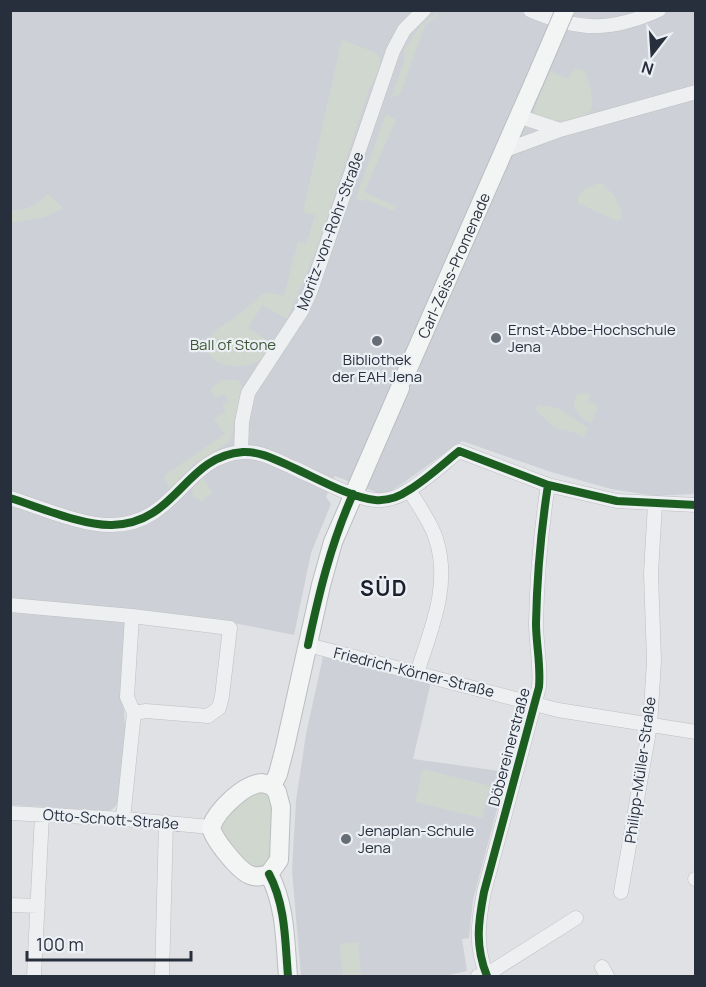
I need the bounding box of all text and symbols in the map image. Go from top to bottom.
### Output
north arrow [622,24,682,84]
text: N [639,56,656,81]
street label: Moritz-von-Rohr-Straße [291,149,369,313]
street label: Carl-Zeiss-Promenade [412,189,495,342]
place label: Ernst-Abbe-Hochschule Jena [508,319,676,357]
marker: Ernst-Abbe-Hochschule Jena [489,331,503,345]
park label: Ball of Stone [190,334,276,355]
marker: Bibliothek der EAH Jena [370,334,384,348]
place label: Bibliothek der EAH Jena [332,349,422,387]
district label: SÜD [360,574,408,602]
street label: Friedrich-Körner-Straße [331,642,497,702]
street label: Döbereinerstraße [483,685,535,809]
street label: Philipp-Müller-Straße [619,695,661,845]
street label: Otto-Schott-Straße [42,804,180,834]
place label: Jenaplan-Schule Jena [358,820,475,858]
marker: Jenaplan-Schule Jena [339,832,353,846]
scale bar [27,924,190,962]
text: 100 m [36,932,84,956]

